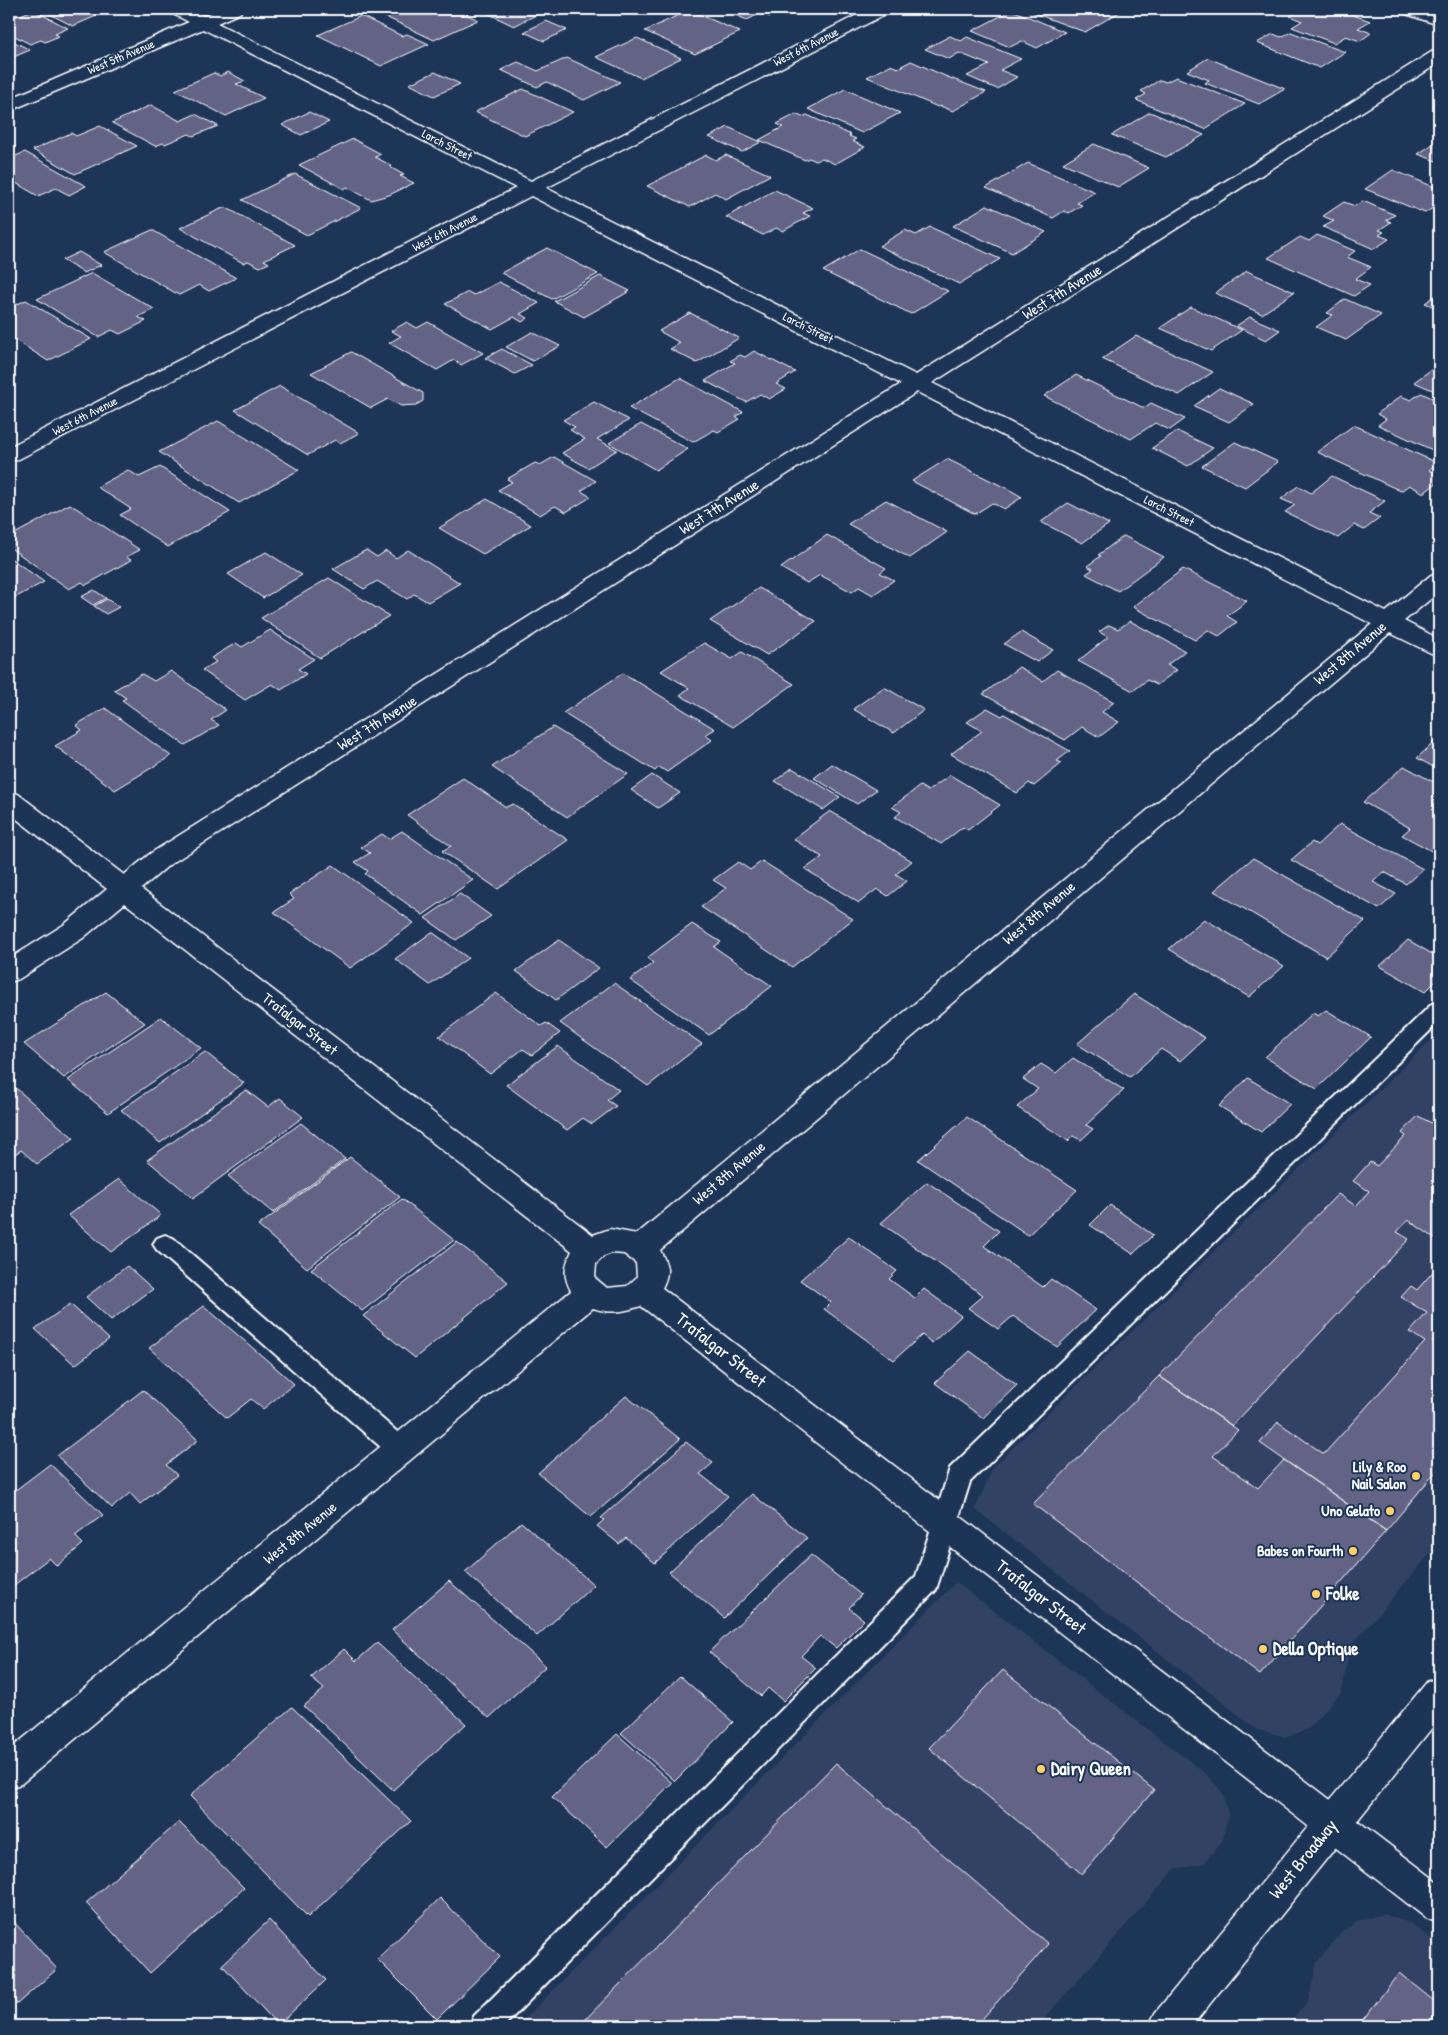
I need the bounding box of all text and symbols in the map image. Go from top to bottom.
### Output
street label: West 6th Avenue [770,23,841,70]
street label: West 5th Avenue [85,35,157,78]
street label: Larch Street [419,125,476,165]
street label: West 6th Avenue [409,208,480,255]
street label: West 7th Avenue [1018,259,1105,324]
street label: Larch Street [780,308,837,348]
street label: West 6th Avenue [49,392,120,439]
street label: West 7th Avenue [675,474,762,539]
street label: Larch Street [1141,491,1198,531]
street label: West 8th Avenue [1309,616,1391,689]
street label: West 7th Avenue [333,690,420,755]
street label: West 8th Avenue [998,876,1080,949]
street label: Trafalgar Street [258,987,343,1060]
street label: West 8th Avenue [688,1136,770,1209]
street label: Trafalgar Street [671,1306,772,1393]
place label: Lily & Roo Nail Salon [1352,1456,1406,1494]
marker: Lily & Roo Nail Salon [1410,1470,1422,1482]
street label: West 8th Avenue [258,1496,341,1569]
place label: Uno Gelato [1321,1500,1380,1521]
marker: Uno Gelato [1384,1505,1396,1517]
place label: Babes on Fourth [1257,1540,1344,1561]
marker: Babes on Fourth [1347,1545,1359,1557]
street label: Trafalgar Street [991,1553,1092,1640]
place label: Folke [1325,1581,1360,1606]
marker: Folke [1310,1588,1322,1600]
place label: Della Optique [1273,1636,1359,1662]
marker: Della Optique [1257,1643,1269,1655]
place label: Dairy Queen [1051,1756,1131,1782]
marker: Dairy Queen [1035,1763,1047,1775]
street label: West Broadway [1263,1813,1343,1904]

